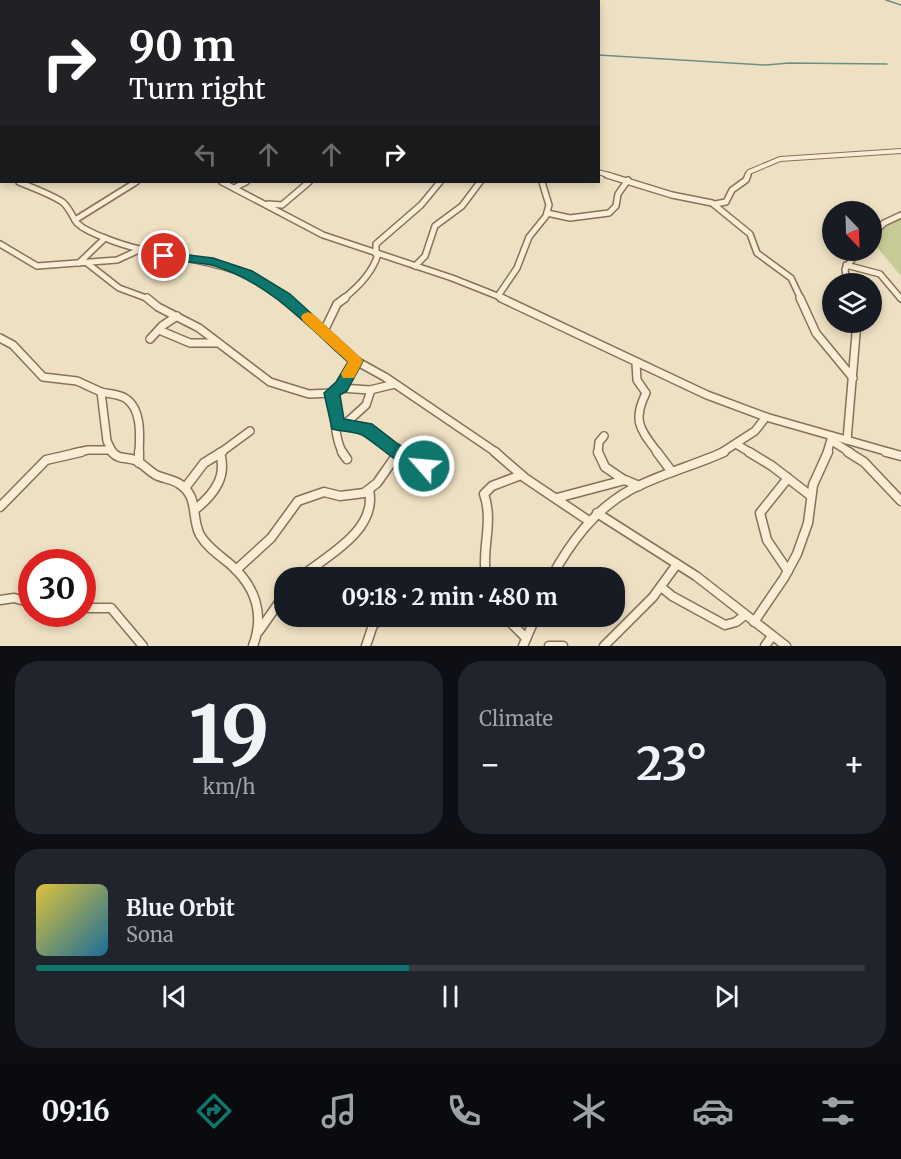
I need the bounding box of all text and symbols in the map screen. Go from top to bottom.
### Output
text: 90 m [129,20,235,72]
icon: right [30,24,108,102]
text: Turn right [129,72,266,106]
icon: left [189,138,222,171]
icon: ahead [252,138,285,171]
icon: ahead [315,138,348,171]
icon: right [378,138,411,171]
north arrow [822,201,882,261]
map controls [822,201,882,333]
pin [138,230,189,281]
icon: arrive [147,239,180,272]
button: layers [822,273,882,333]
position arrow [392,434,456,498]
speed limit sign: 30 [18,549,96,627]
text: 09:18 · 2 min · 480 m [341,583,558,611]
text: 19 [189,686,269,784]
text: Climate [479,706,553,731]
text: 23° [636,736,708,792]
text: − [479,744,501,785]
text: + [843,744,865,785]
text: km/h [203,774,255,799]
text: Blue Orbit [126,894,235,922]
text: Sona [126,922,174,947]
icon: previous [158,980,191,1013]
icon: pause [434,980,467,1013]
icon: next [710,980,743,1013]
icon: directions [193,1090,235,1132]
icon: music [318,1090,360,1132]
icon: phone [443,1090,485,1132]
icon: climate [568,1090,610,1132]
icon: car [692,1090,734,1132]
icon: filters [817,1090,859,1132]
text: 09:16 [41,1094,110,1128]

